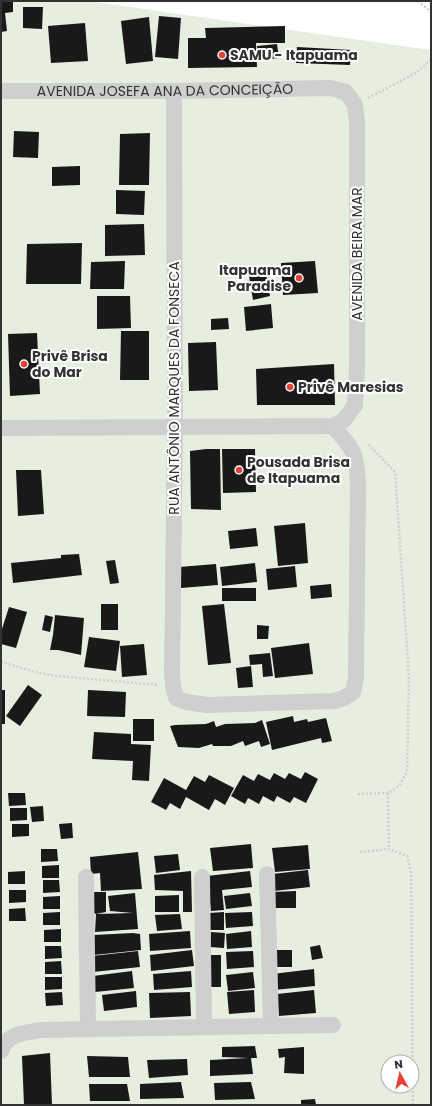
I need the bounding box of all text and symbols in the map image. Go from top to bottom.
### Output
place label: SAMU - Itapuama [230,45,358,65]
marker: SAMU - Itapuama [217,50,227,60]
street label: AVENIDA JOSEFA ANA DA CONCEIÇÃO [37,79,293,101]
street label: AVENIDA BEIRA MAR [347,187,367,321]
place label: Itapuama Paradise [219,260,291,296]
street label: RUA ANTÔNIO MARQUES DA FONSECA [164,261,184,515]
marker: Itapuama Paradise [294,273,304,283]
place label: Privê Brisa do Mar [32,346,108,382]
marker: Privê Brisa do Mar [19,359,29,369]
place label: Privê Maresias [298,377,404,397]
marker: Privê Maresias [285,382,295,392]
place label: Pousada Brisa de Itapuama [247,452,350,488]
marker: Pousada Brisa de Itapuama [234,465,244,475]
north arrow [380,1054,420,1094]
text: N [393,1056,404,1073]

